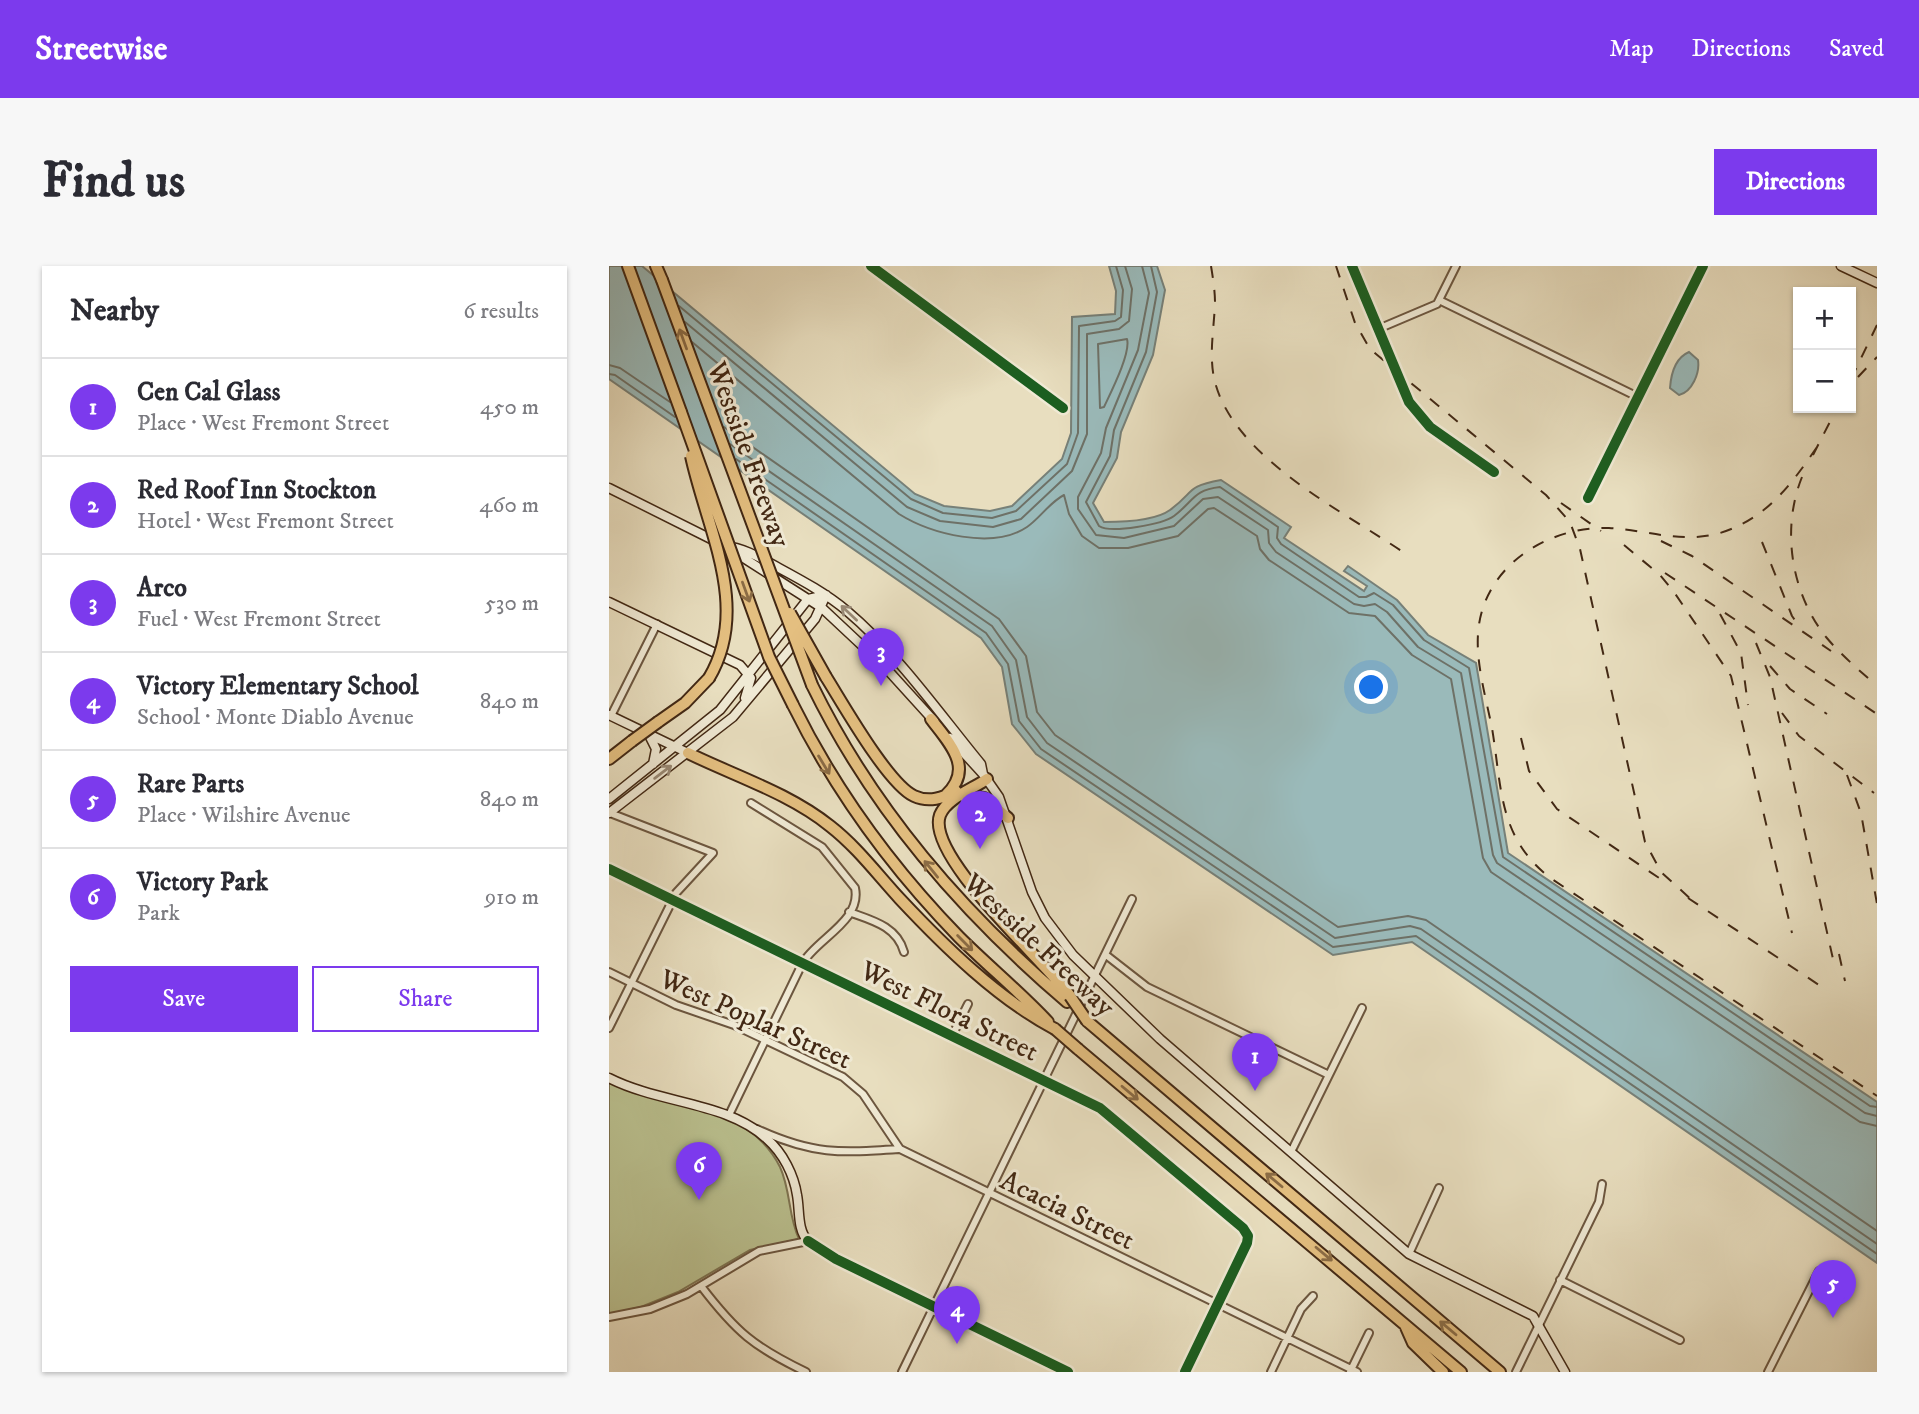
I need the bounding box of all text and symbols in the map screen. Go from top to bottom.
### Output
text: Streetwise [35,29,167,70]
text: Map [1609,34,1654,64]
text: Directions [1692,34,1791,64]
text: Saved [1829,34,1884,64]
button: Directions [1714,149,1877,215]
text: Find us [42,151,185,213]
map controls [1793,287,1856,413]
button: + [1793,287,1856,350]
text: Nearby [70,293,159,330]
text: 6 results [463,297,539,326]
one-way arrow [676,328,689,350]
button: − [1793,350,1856,413]
street label: Westside Freeway [699,356,799,553]
text: Cen Cal Glass [137,376,280,409]
text: 1 [89,393,97,422]
text: 450 m [480,393,539,422]
text: Place · West Fremont Street [137,409,389,438]
text: Red Roof Inn Stockton [137,474,376,507]
text: 2 [87,491,99,520]
text: 460 m [479,491,539,520]
text: Hotel · West Fremont Street [137,507,394,536]
text: Arco [137,572,187,605]
one-way arrow [741,580,753,602]
text: 3 [89,589,97,618]
text: 530 m [484,589,539,618]
text: Fuel · West Fremont Street [137,605,381,634]
one-way arrow [841,605,858,622]
pin: 3 [858,628,904,686]
text: Victory Elementary School [137,670,419,703]
your location [1354,670,1388,704]
text: 4 [86,687,100,716]
text: 840 m [480,687,539,716]
text: School · Monte Diablo Avenue [137,703,414,732]
one-way arrow [817,755,831,775]
one-way arrow [654,765,673,780]
text: Rare Parts [137,768,244,801]
text: 5 [87,785,99,814]
text: 840 m [480,785,539,814]
pin: 2 [957,791,1003,849]
text: Place · Wilshire Avenue [137,801,351,830]
one-way arrow [923,860,938,878]
street label: Westside Freeway [955,865,1123,1025]
text: Victory Park [137,866,268,899]
text: 6 [87,883,99,912]
text: 910 m [485,883,539,912]
text: Park [137,899,180,928]
one-way arrow [957,934,974,951]
street label: West Flora Street [854,953,1044,1070]
street label: West Poplar Street [653,961,857,1077]
button: Save [70,966,298,1032]
button: Share [312,966,539,1032]
pin: 1 [1232,1033,1278,1091]
one-way arrow [1121,1084,1139,1100]
pin: 6 [676,1142,722,1200]
street label: Acacia Street [994,1163,1140,1258]
one-way arrow [1266,1172,1284,1188]
one-way arrow [1314,1246,1332,1262]
pin: 5 [1810,1260,1856,1318]
pin: 4 [934,1286,980,1344]
one-way arrow [1439,1320,1457,1336]

